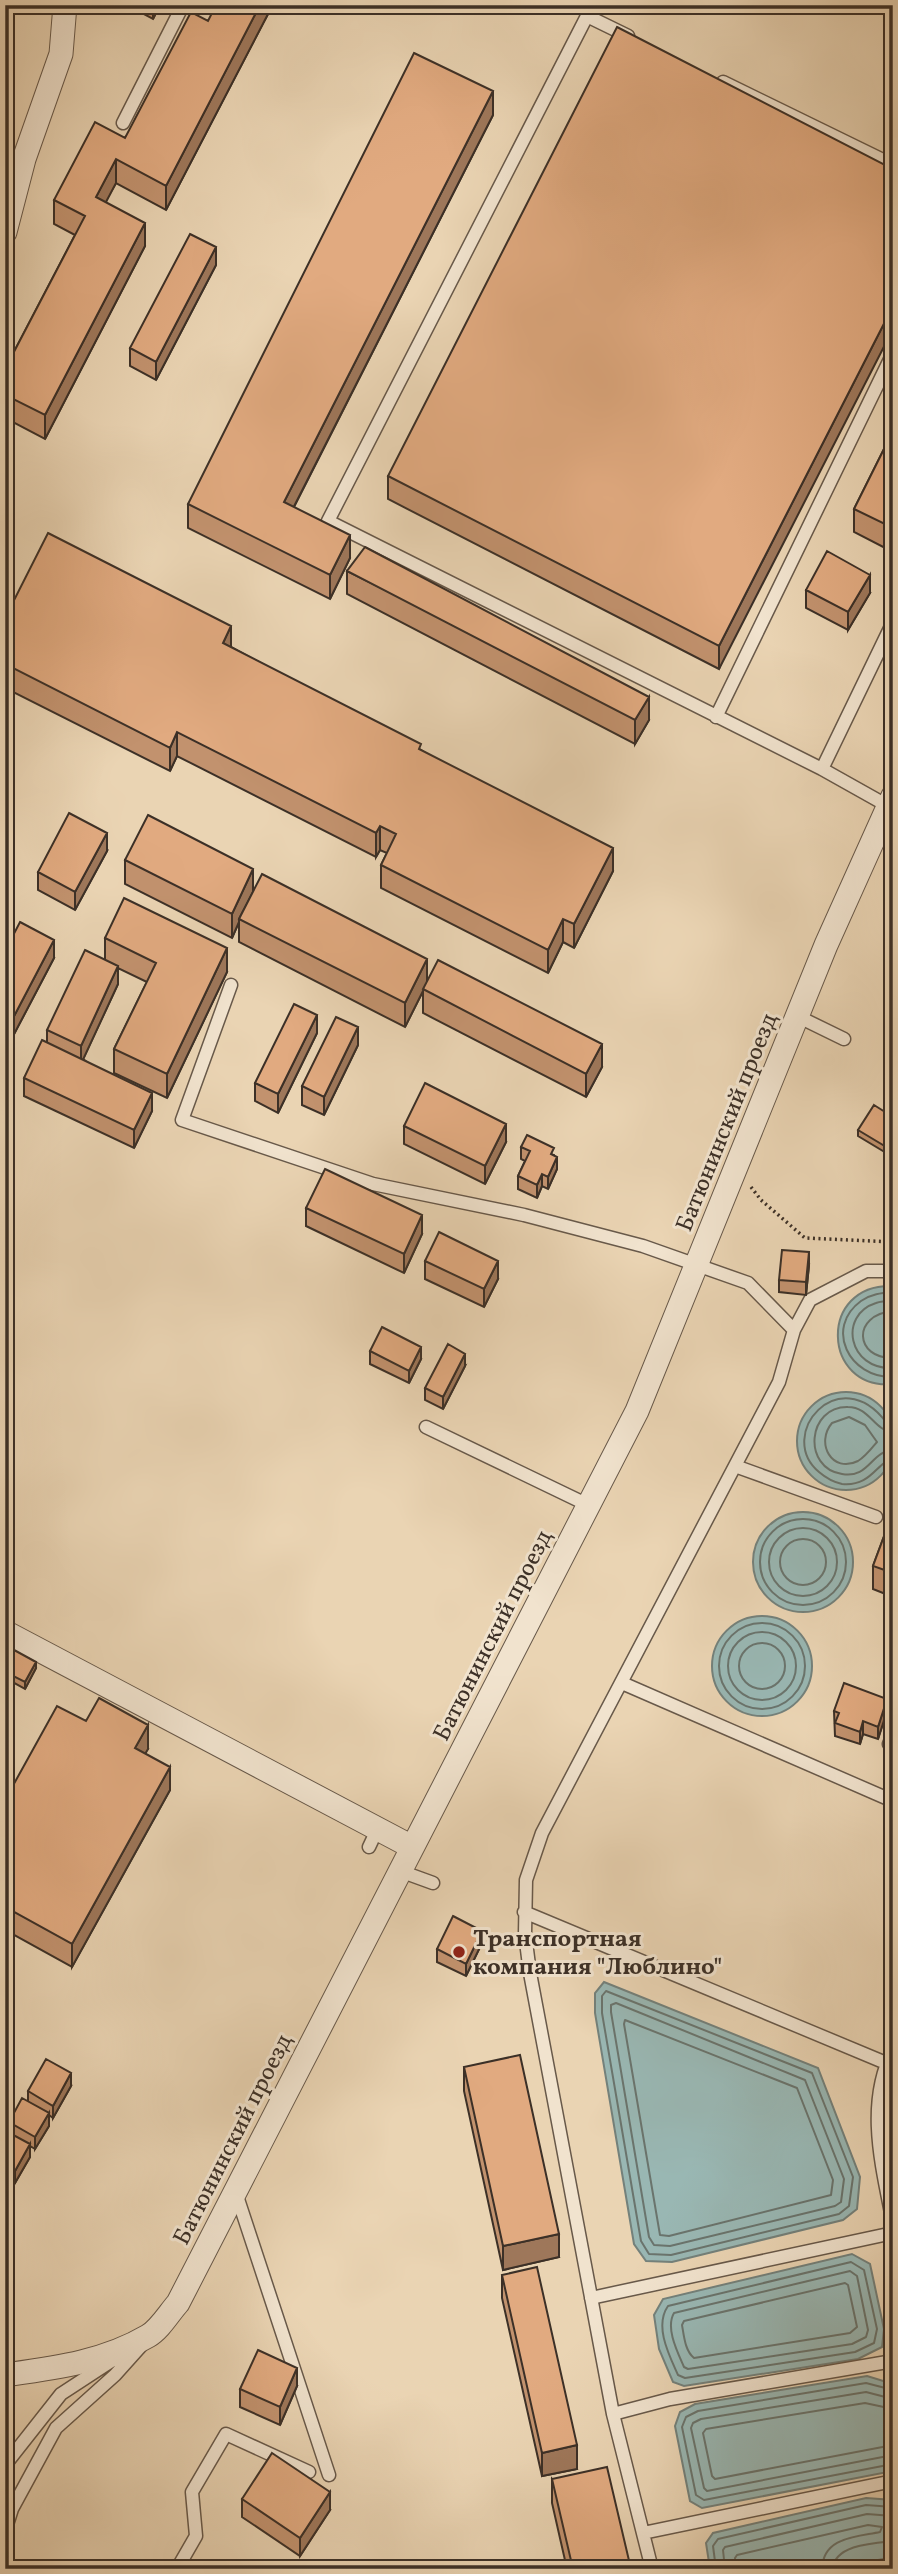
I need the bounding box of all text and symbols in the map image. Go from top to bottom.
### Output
street label: Батюнинский проезд [668,1008,787,1237]
street label: Батюнинский проезд [426,1524,562,1747]
place label: Транспортная компания "Люблино" [473,1923,722,1985]
marker: Транспортная компания "Люблино" [451,1944,467,1960]
street label: Батюнинский проезд [166,2028,302,2251]

